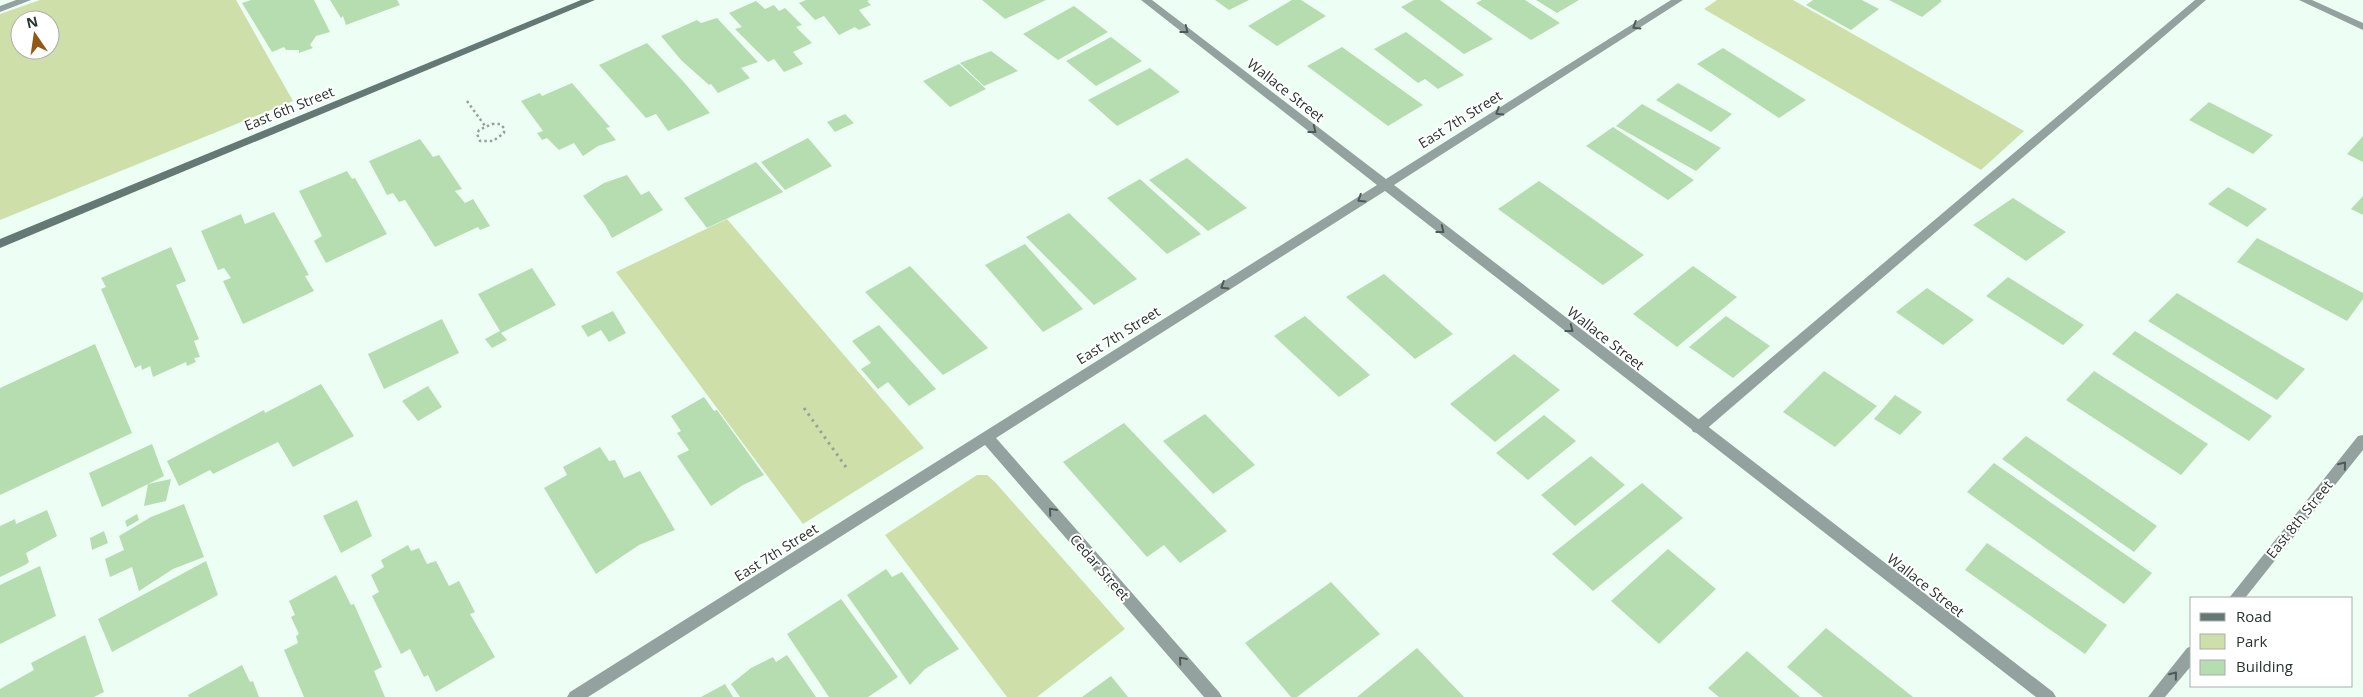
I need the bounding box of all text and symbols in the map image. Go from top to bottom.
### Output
north arrow [10,10,60,60]
text: N [24,11,40,32]
one-way arrow [1633,20,1642,29]
one-way arrow [1179,24,1189,33]
street label: Wallace Street [1244,54,1328,126]
street label: East 6th Street [241,81,337,135]
street label: East 7th Street [1415,86,1505,152]
one-way arrow [1495,106,1504,116]
one-way arrow [1307,124,1317,133]
one-way arrow [1358,193,1367,202]
one-way arrow [1435,224,1444,232]
one-way arrow [1220,279,1229,289]
street label: East 7th Street [1073,302,1163,368]
street label: Wallace Street [1564,302,1648,374]
one-way arrow [1564,323,1574,332]
one-way arrow [2338,462,2346,471]
street label: East 8th Street [2262,476,2336,562]
one-way arrow [1049,508,1058,517]
street label: East 7th Street [731,519,821,585]
street label: Cedar Street [1066,530,1134,604]
street label: Wallace Street [1884,549,1968,621]
legend [2190,597,2353,687]
text: Road [2236,606,2272,626]
text: Park [2236,631,2267,651]
text: Building [2236,656,2293,676]
one-way arrow [1178,657,1187,666]
one-way arrow [2168,672,2176,681]

